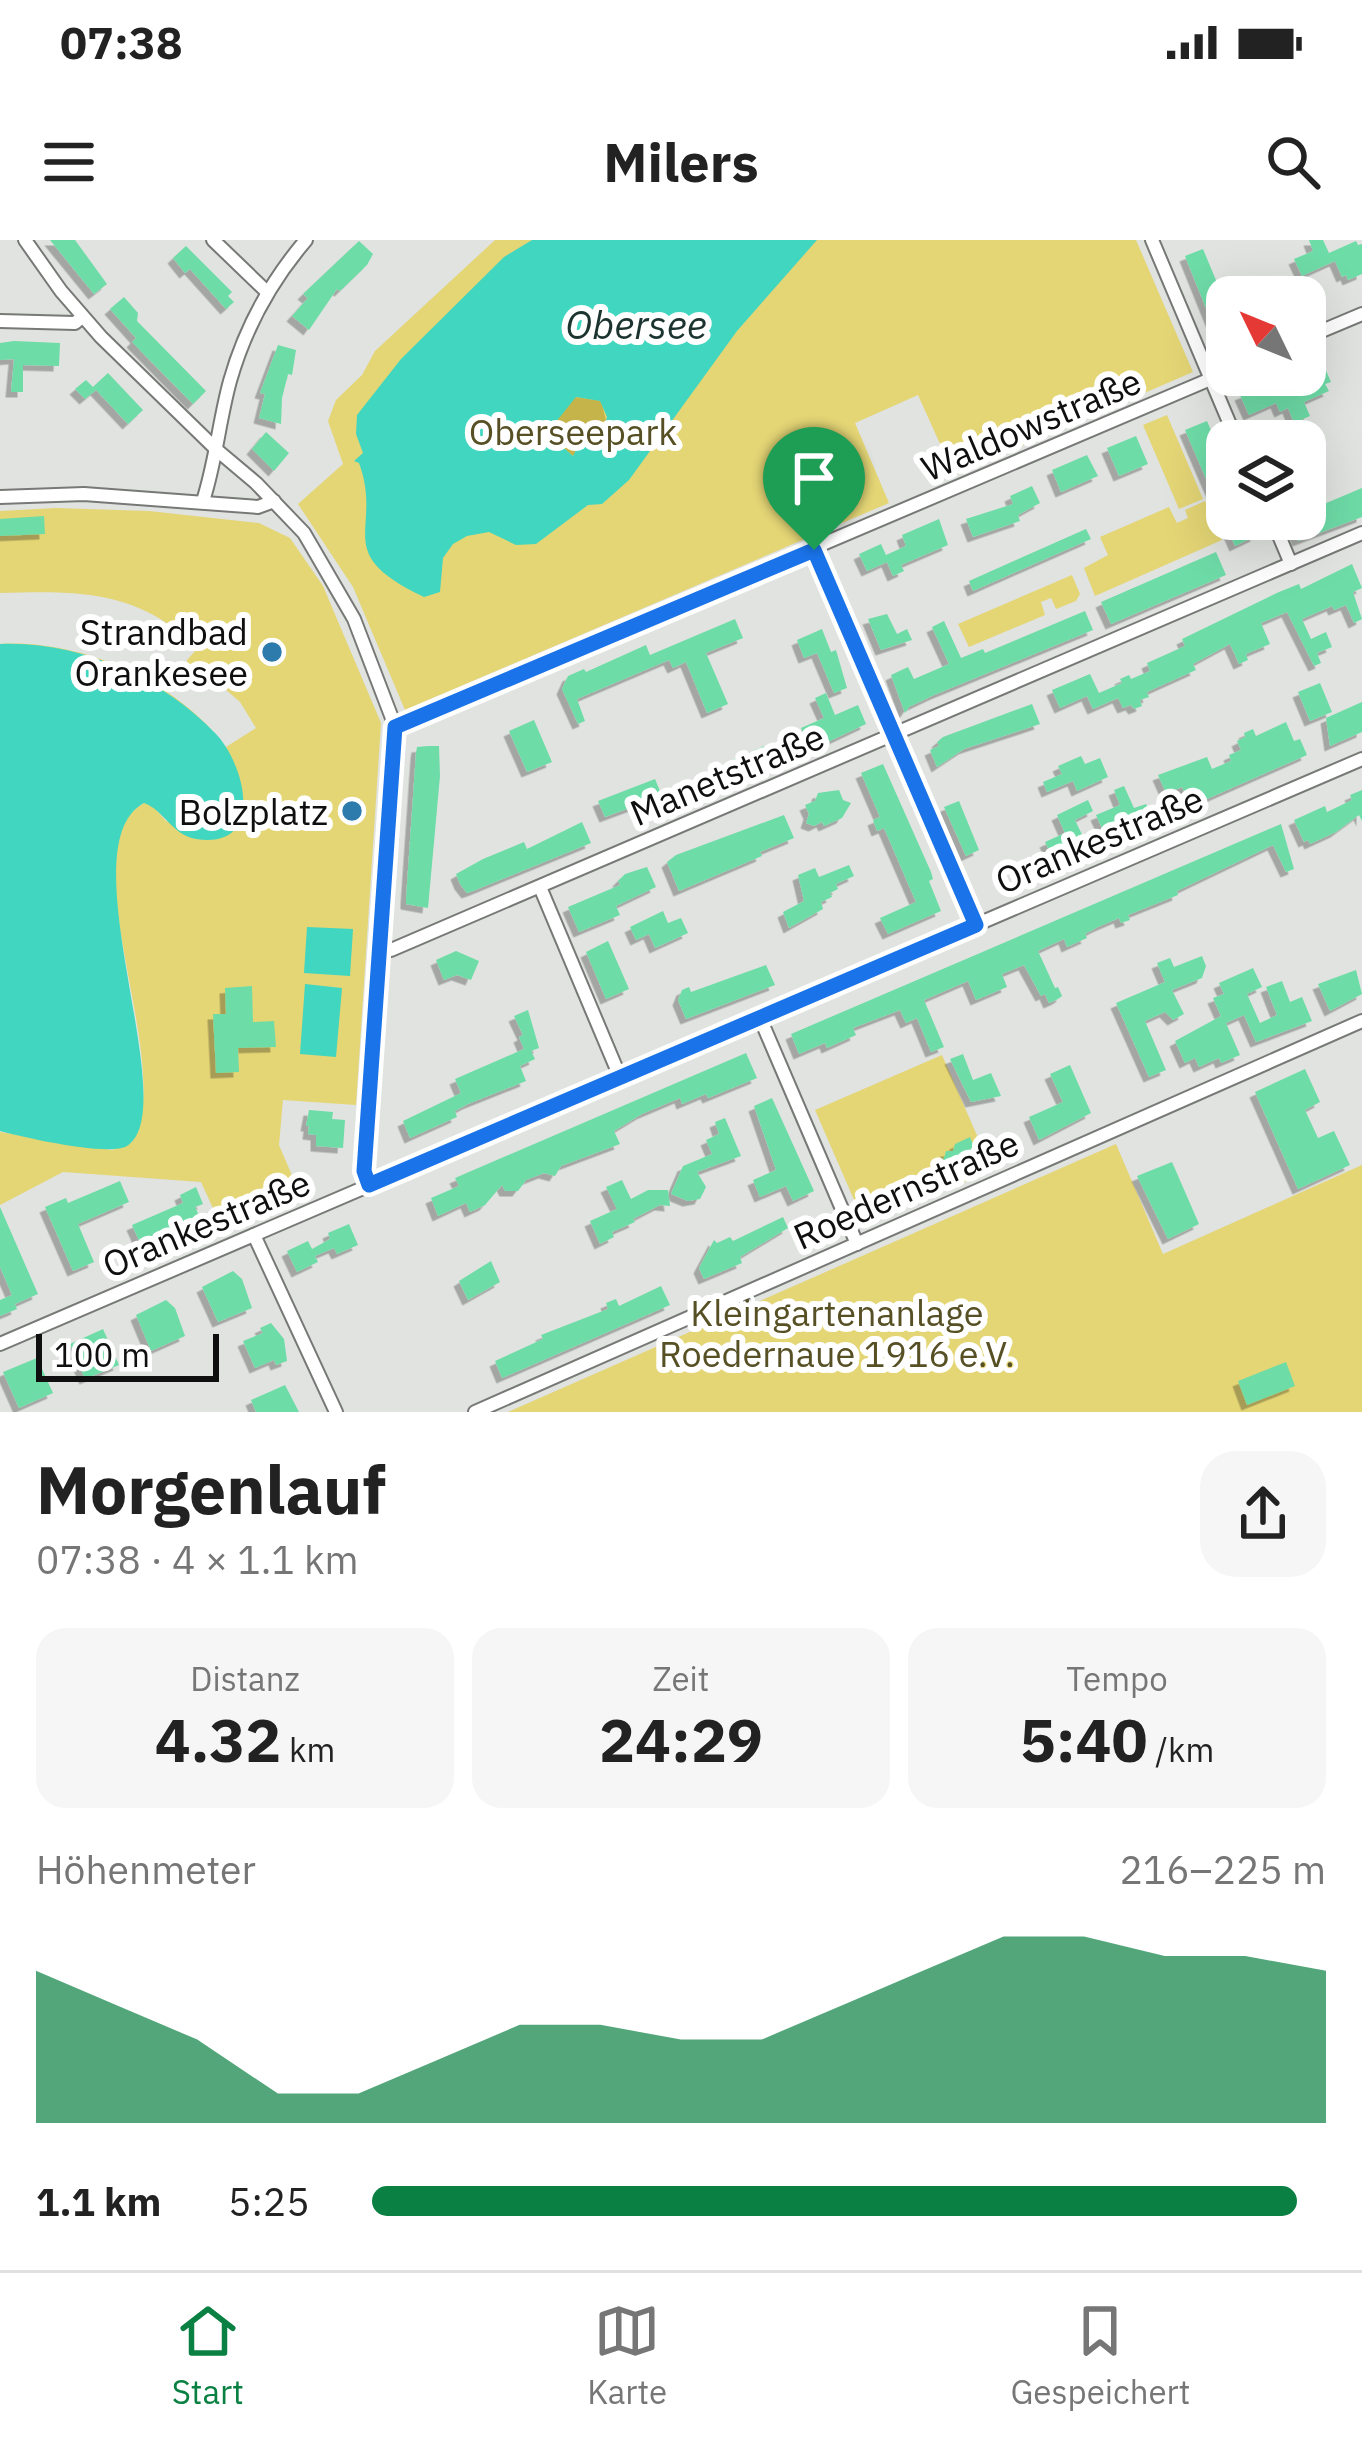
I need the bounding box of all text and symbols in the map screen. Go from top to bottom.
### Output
text: 07:38 [60,13,183,71]
text: Milers [603,127,759,197]
icon: menu [36,129,102,195]
icon: search [1260,129,1326,195]
north arrow [1206,276,1326,396]
map controls [1206,276,1326,540]
water label: Obersee [565,299,707,350]
street label: Waldowstraße [914,357,1148,491]
park label: Oberseepark [469,408,677,455]
button: layers [1206,420,1326,540]
pin [763,427,865,550]
icon: arrive [781,445,847,511]
place label: Strandbad Orankesee [75,608,248,696]
marker: Strandbad Orankesee [259,639,285,665]
street label: Manetstraße [623,712,831,836]
street label: Orankestraße [988,774,1210,904]
place label: Bolzplatz [179,788,328,835]
marker: Bolzplatz [339,798,365,824]
street label: Roedernstraße [786,1118,1026,1260]
street label: Orankestraße [95,1158,317,1288]
park label: Kleingartenanlage Roedernaue 1916 e.V. [659,1289,1015,1377]
scale bar [36,1328,219,1381]
text: 100 m [54,1333,150,1376]
text: Morgenlauf [36,1446,386,1532]
button: share [1200,1451,1326,1577]
text: 07:38 · 4 × 1.1 km [36,1534,359,1585]
text: Distanz [190,1657,300,1700]
text: Zeit [653,1657,709,1700]
text: Tempo [1066,1657,1168,1700]
text: 4.32 [155,1700,281,1779]
text: 24:29 [599,1700,763,1779]
text: 5:40 [1020,1700,1148,1779]
text: km [281,1728,335,1771]
text: /km [1148,1728,1214,1771]
text: Höhenmeter [36,1844,256,1895]
text: 216–225 m [1119,1844,1326,1895]
text: 1.1 km [36,2176,161,2227]
text: 5:25 [228,2176,310,2227]
tab: Start [172,2298,244,2413]
tab: Karte [587,2298,667,2413]
tab: Gespeichert [1010,2298,1190,2413]

